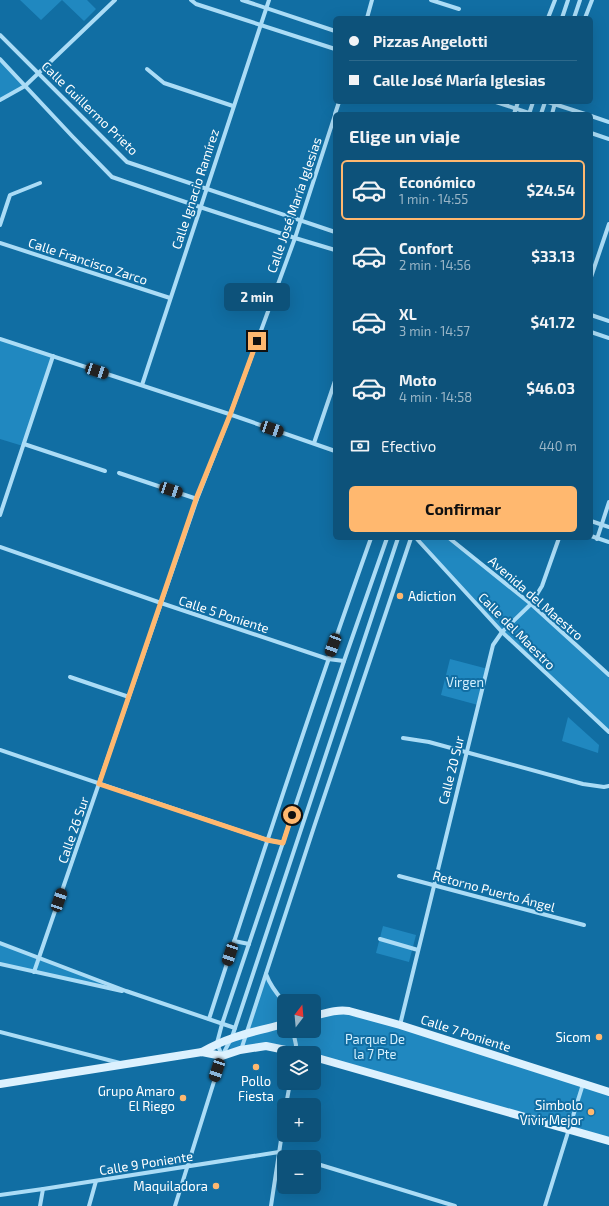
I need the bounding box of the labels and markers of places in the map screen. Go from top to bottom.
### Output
place label: Adiction [408,588,456,604]
marker: Adiction [395,591,405,601]
place label: Sicom [555,1029,591,1045]
marker: Sicom [594,1032,604,1042]
marker: Pollo Fiesta [251,1062,261,1072]
place label: Pollo Fiesta [238,1073,274,1104]
place label: Grupo Amaro El Riego [98,1083,175,1114]
marker: Grupo Amaro El Riego [178,1093,188,1103]
place label: Simbolo Vivir Mejor [520,1097,583,1128]
marker: Simbolo Vivir Mejor [586,1107,596,1117]
place label: Maquiladora [133,1178,208,1194]
marker: Maquiladora [211,1181,221,1191]

